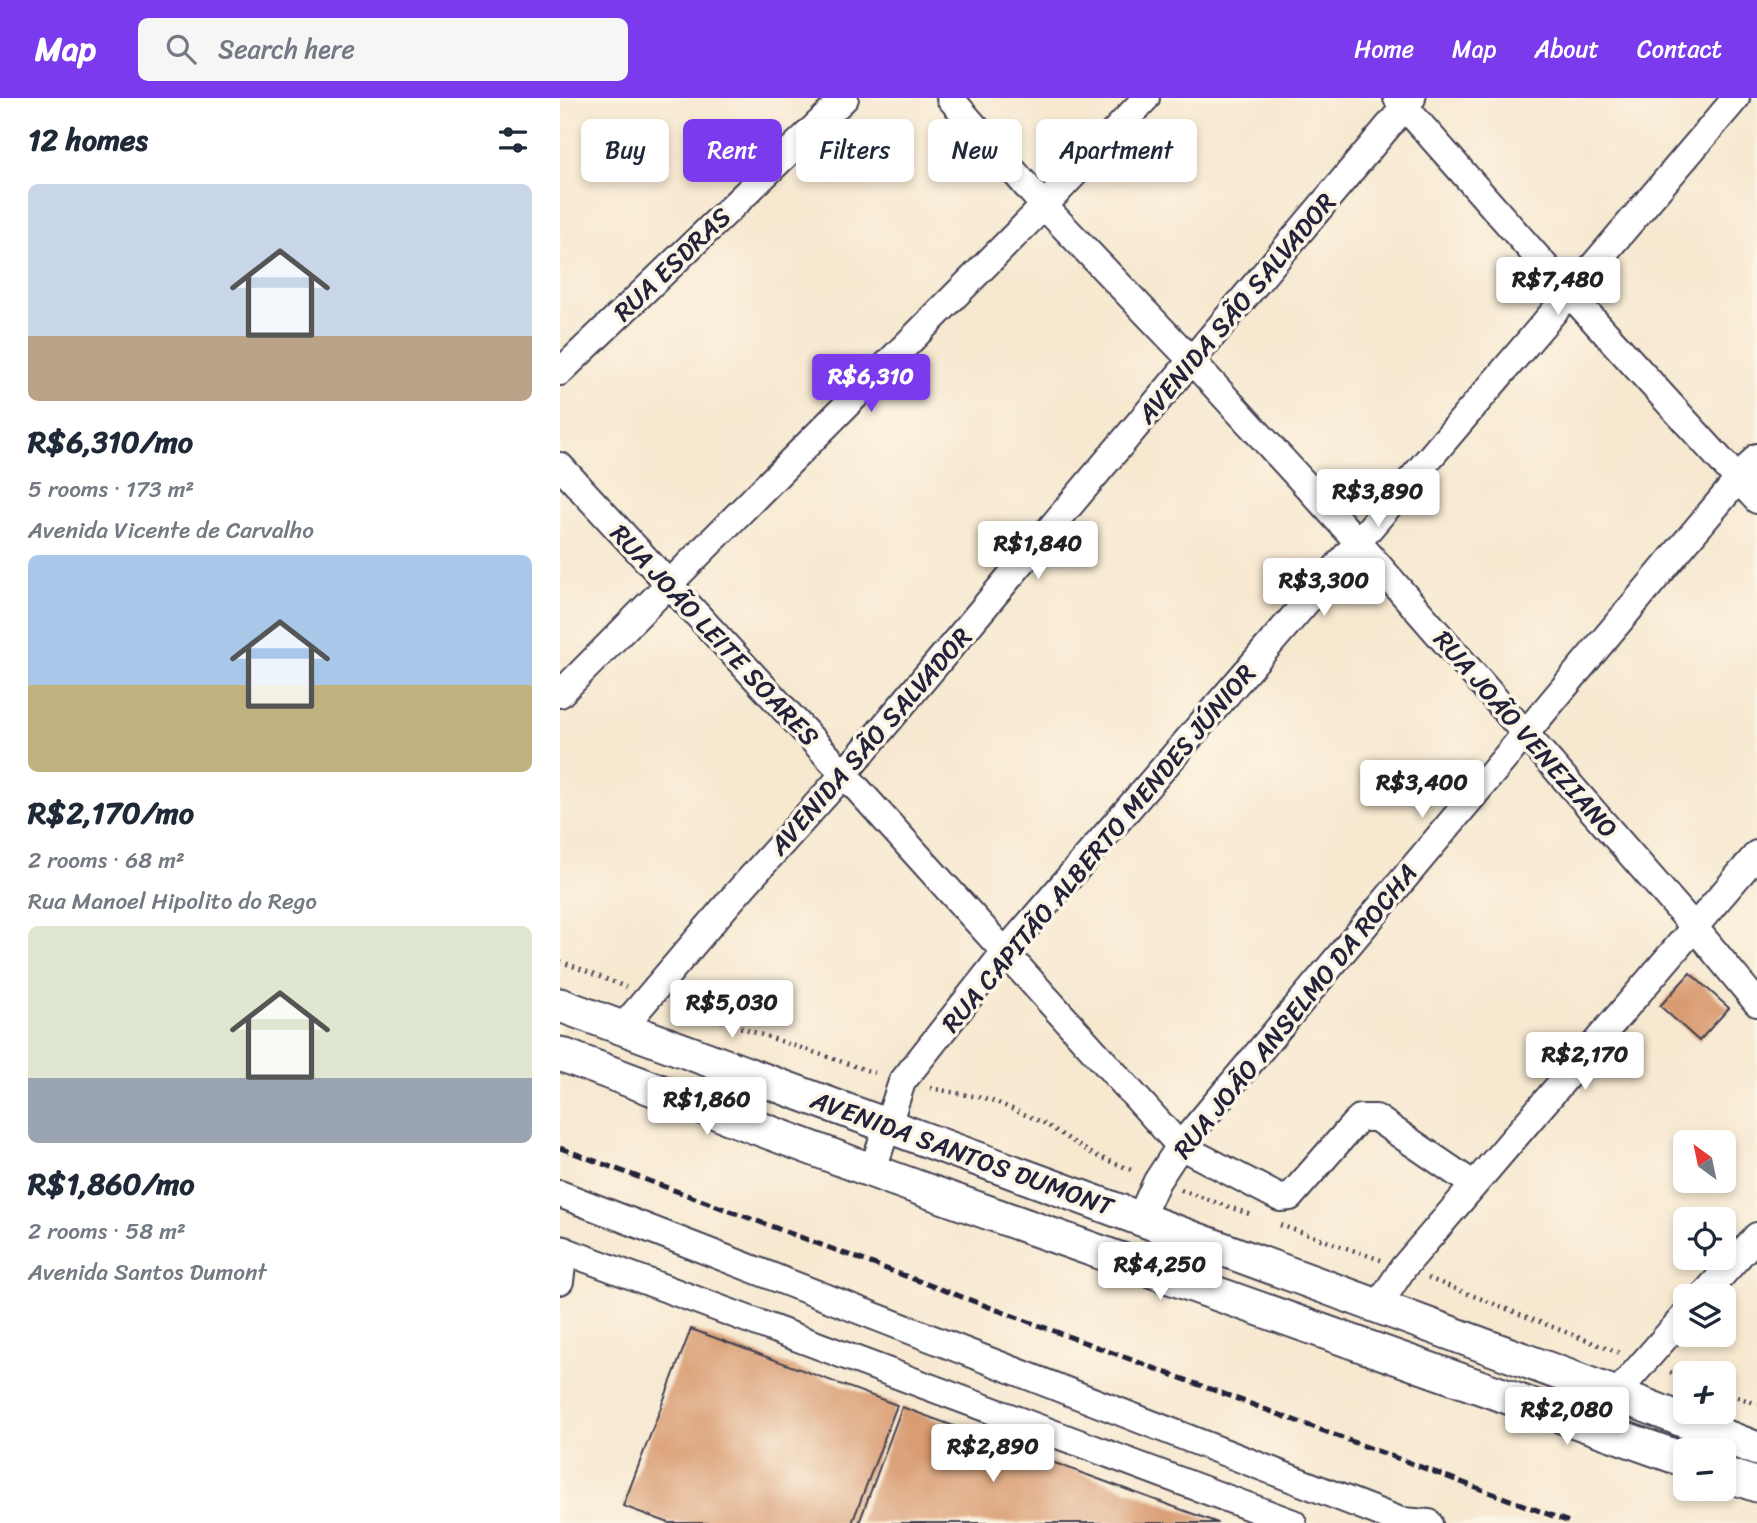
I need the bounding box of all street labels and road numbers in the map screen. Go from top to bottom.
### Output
street label: AVENIDA SÃO SALVADOR [1124,182,1347,435]
street label: RUA ESDRAS [602,195,742,333]
street label: RUA JOÃO LEITE SOARES [599,513,831,757]
street label: AVENIDA SÃO SALVADOR [756,616,983,867]
street label: RUA JOÃO VENEZIANO [1422,619,1630,849]
street label: RUA CAPITÃO ALBERTO MENDES JÚNIOR [929,653,1267,1043]
street label: RUA JOÃO ANSELMO DA ROCHA [1161,853,1429,1169]
street label: AVENIDA SANTOS DUMONT [803,1076,1122,1230]

